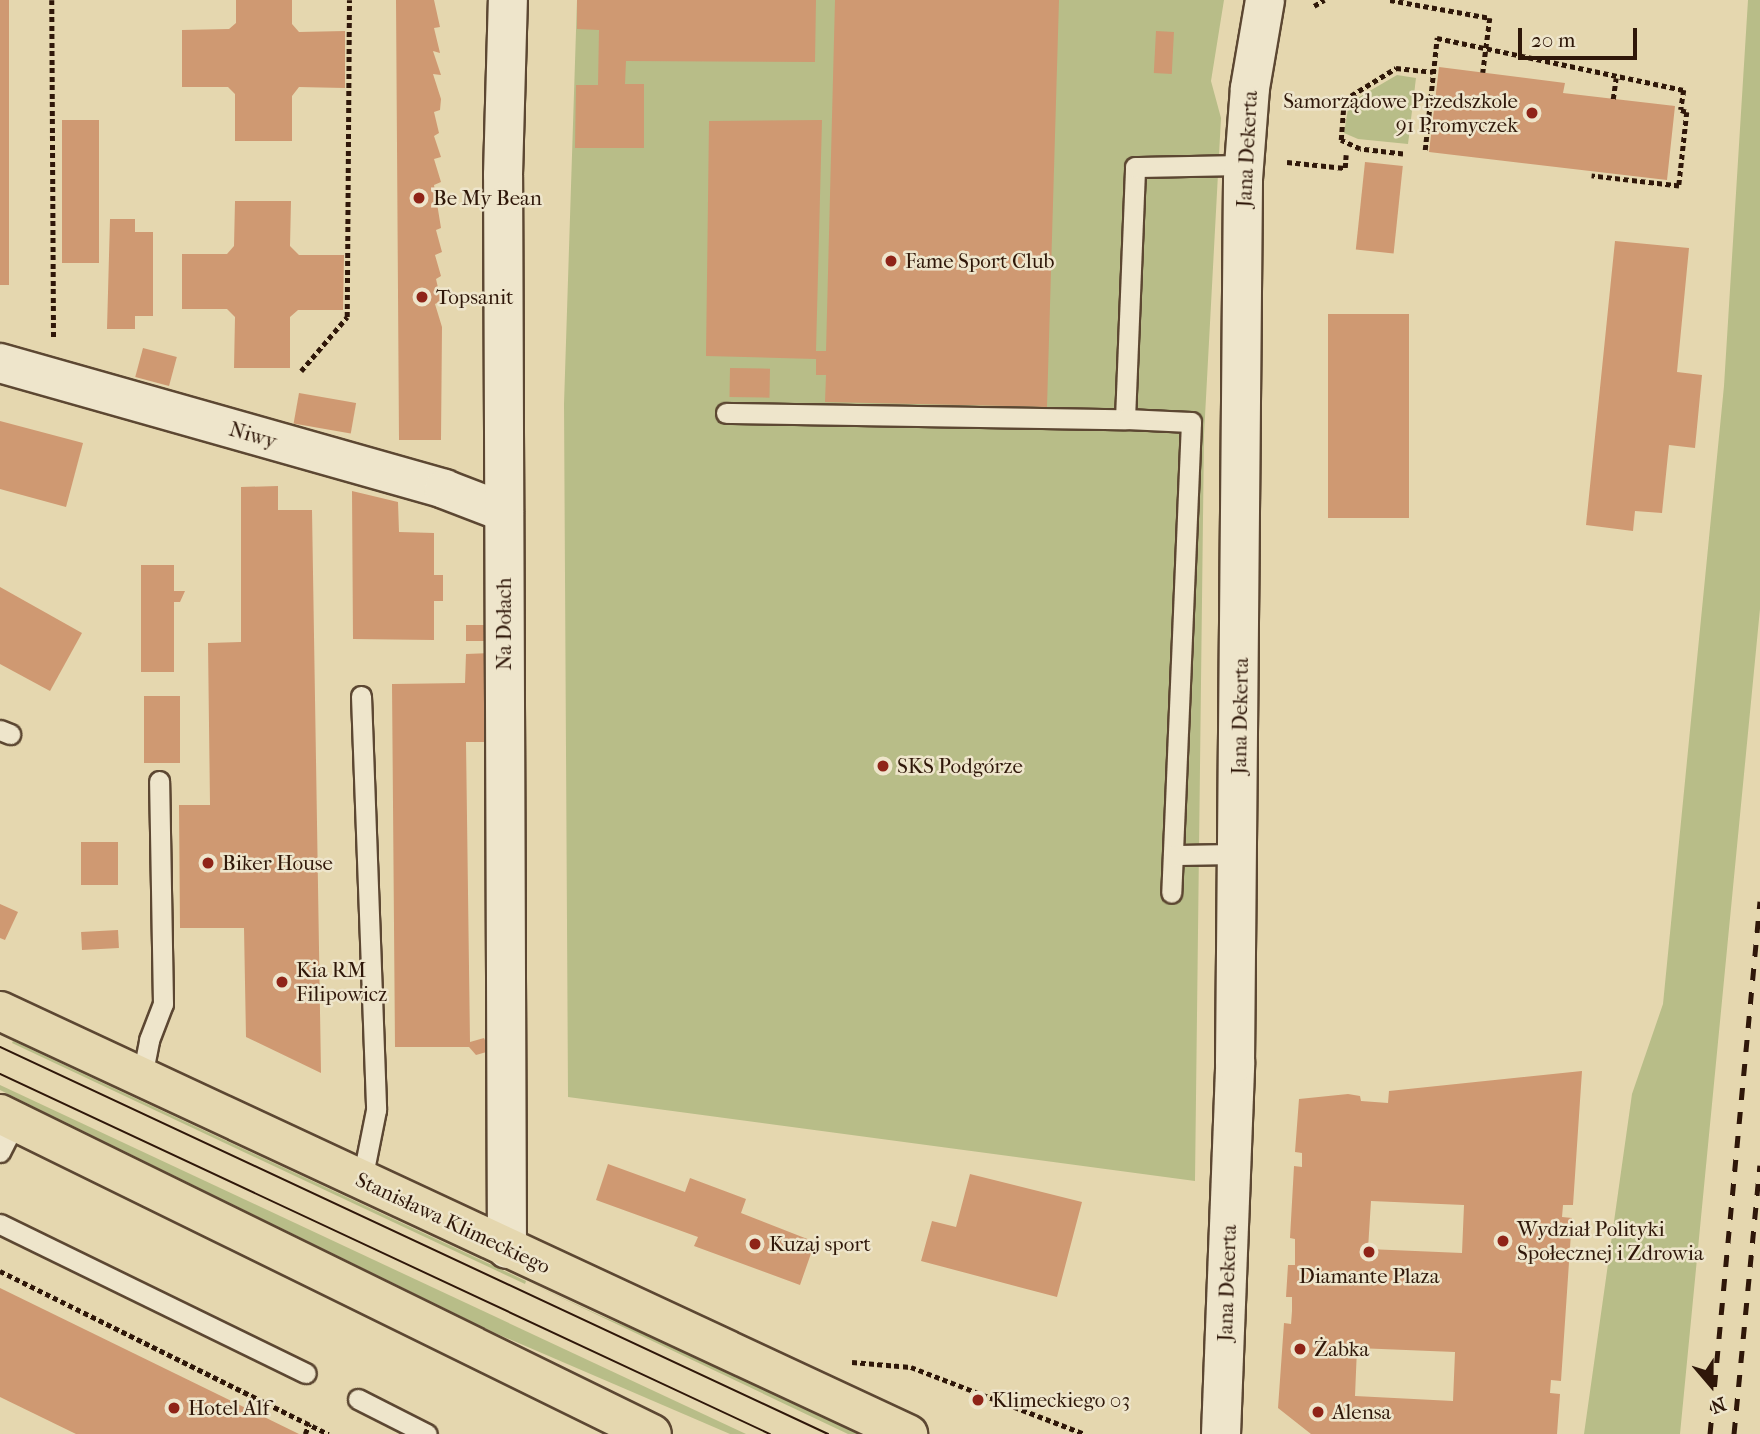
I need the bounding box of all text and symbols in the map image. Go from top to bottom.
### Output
scale bar [1522,14,1641,58]
text: 20 m [1531,28,1575,52]
place label: Samorządowe Przedszkole 91 Promyczek [1283,88,1518,138]
street label: Jana Dekerta [1231,90,1263,208]
marker: Samorządowe Przedszkole 91 Promyczek [1524,105,1540,121]
place label: Be My Bean [433,185,542,211]
marker: Be My Bean [411,190,427,206]
place label: Fame Sport Club [905,248,1054,274]
marker: Fame Sport Club [883,253,899,269]
place label: Topsanit [436,284,513,310]
marker: Topsanit [414,289,430,305]
street label: Niwy [226,416,280,454]
street label: Na Dołach [491,578,517,670]
street label: Jana Dekerta [1226,657,1254,775]
place label: SKS Podgórze [897,753,1023,779]
marker: SKS Podgórze [875,758,891,774]
place label: Biker House [222,850,333,876]
marker: Biker House [200,855,216,871]
place label: Kia RM Filipowicz [296,957,387,1007]
marker: Kia RM Filipowicz [274,974,290,990]
street label: Stanisława Klimeckiego [352,1167,554,1279]
place label: Wydział Polityki Społecznej i Zdrowia [1517,1216,1704,1266]
street label: Jana Dekerta [1212,1224,1242,1342]
place label: Kuzaj sport [769,1231,871,1257]
marker: Wydział Polityki Społecznej i Zdrowia [1495,1233,1511,1249]
marker: Kuzaj sport [747,1236,763,1252]
marker: Diamante Plaza [1361,1244,1377,1260]
place label: Diamante Plaza [1299,1263,1439,1289]
place label: Żabka [1314,1336,1369,1362]
marker: Żabka [1292,1341,1308,1357]
north arrow [1676,1350,1746,1420]
place label: Klimeckiego 03 [992,1387,1130,1413]
marker: Klimeckiego 03 [970,1392,986,1408]
text: N [1708,1392,1729,1418]
place label: Hotel Alf [188,1395,269,1421]
place label: Alensa [1332,1399,1391,1425]
marker: Hotel Alf [166,1400,182,1416]
marker: Alensa [1310,1404,1326,1420]

